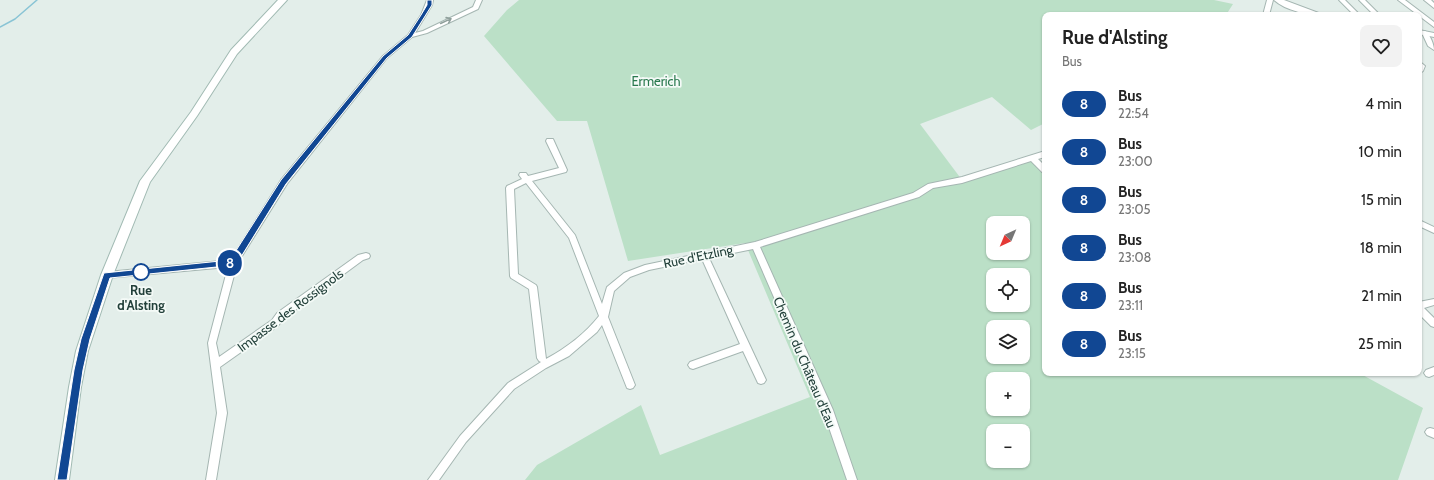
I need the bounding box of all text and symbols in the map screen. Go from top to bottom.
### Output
one-way arrow [440,17,452,24]
button: heart [1360,25,1402,67]
text: Rue d'Alsting [1062,26,1168,49]
text: Bus [1062,53,1082,69]
park label: Ermerich [631,73,681,89]
text: Bus [1118,87,1142,105]
text: 8 [1080,95,1088,113]
text: 4 min [1365,95,1402,113]
text: 22:54 [1118,105,1149,121]
text: Bus [1118,135,1142,153]
text: 8 [1080,143,1088,161]
text: 10 min [1359,143,1402,161]
text: 23:00 [1118,153,1153,169]
text: Bus [1118,183,1142,201]
text: 8 [1080,191,1088,209]
text: 15 min [1361,191,1402,209]
text: 23:05 [1118,201,1151,217]
north arrow [986,216,1030,260]
map controls [986,216,1030,468]
text: Bus [1118,231,1142,249]
text: 8 [1080,239,1088,257]
text: 18 min [1360,239,1402,257]
street label: Rue d'Etzling [662,241,735,271]
text: 23:08 [1118,249,1152,265]
line badge: 8 [217,250,243,276]
text: 8 [226,254,234,272]
marker: Rue d'Alsting [132,263,150,281]
street label: Impasse des Rossignols [234,265,346,355]
button: locate [986,268,1030,312]
text: Bus [1118,279,1142,297]
place label: Rue d'Alsting [117,282,165,313]
text: 8 [1080,287,1088,305]
text: 21 min [1361,287,1402,305]
street label: Chemin du Château d'Eau [770,294,840,430]
text: 23:11 [1118,297,1143,313]
button: layers [986,320,1030,364]
text: Bus [1118,327,1142,345]
text: 8 [1080,335,1088,353]
text: 25 min [1358,335,1402,353]
text: 23:15 [1118,345,1146,361]
button: + [986,372,1030,416]
button: − [986,424,1030,468]

